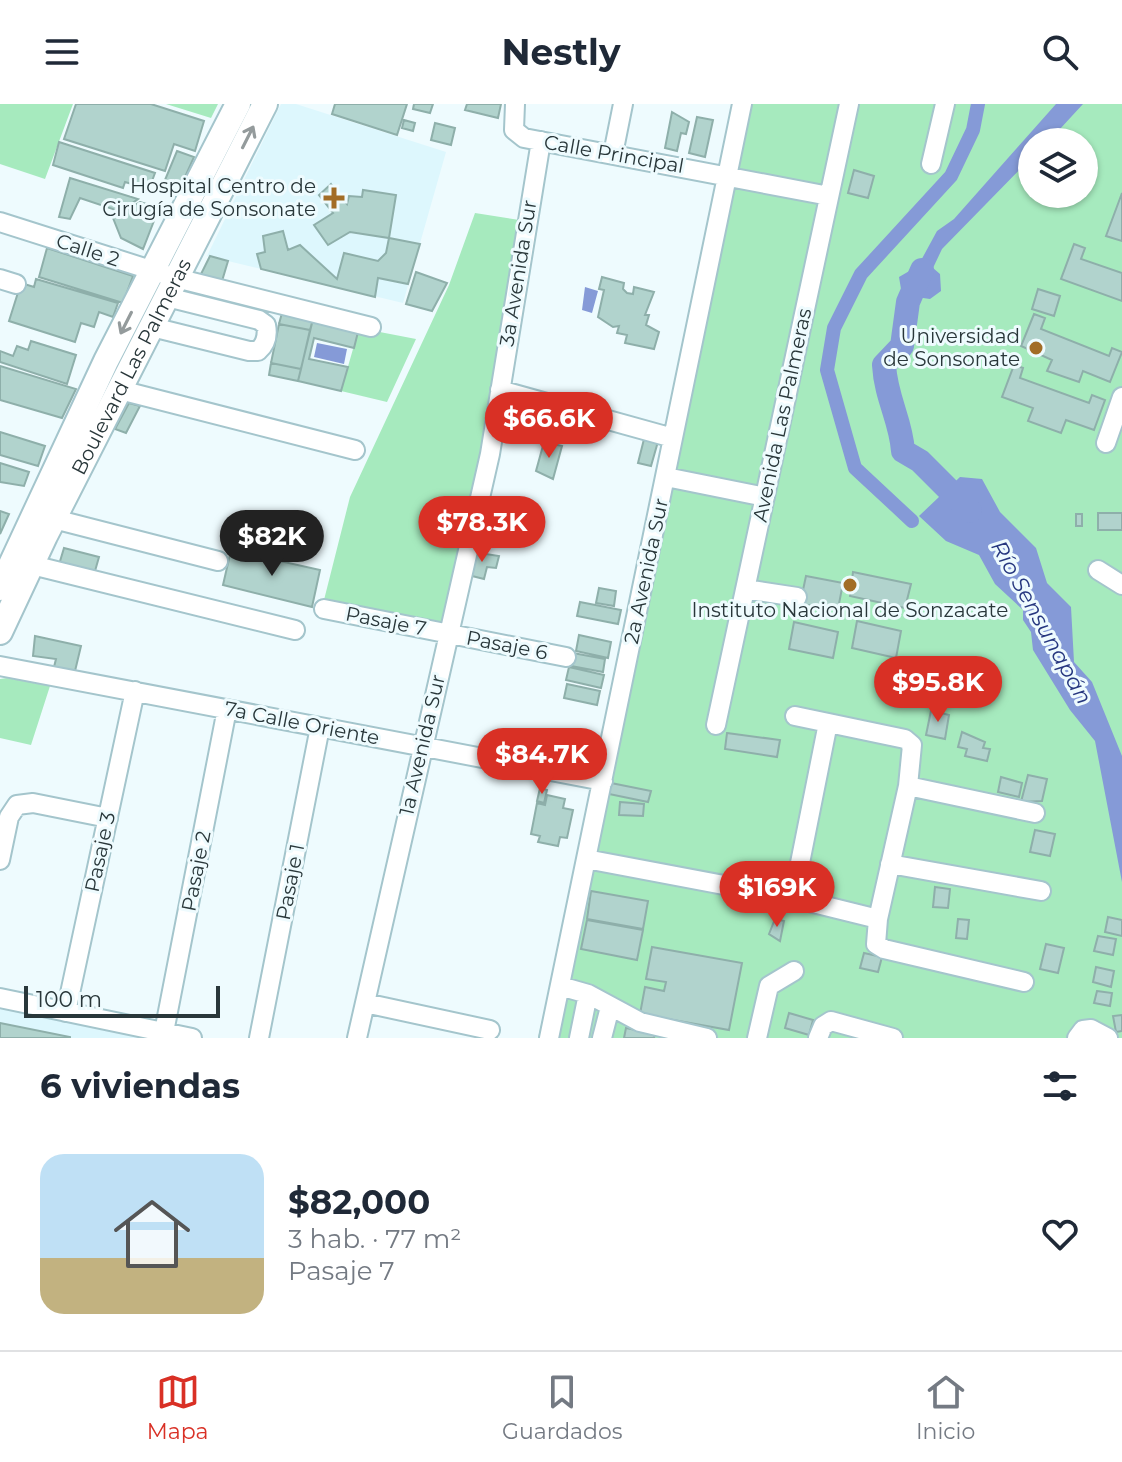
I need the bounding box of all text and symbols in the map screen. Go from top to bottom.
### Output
icon: menu [40,30,84,74]
text: Nestly [502,30,620,74]
icon: search [1038,30,1082,74]
one-way arrow [240,126,256,149]
map controls [1018,128,1098,208]
button: layers [1018,128,1098,208]
street label: Calle Principal [542,130,686,178]
place label: Hospital Centro de Cirugía de Sonsonate [102,174,316,221]
marker: Hospital Centro de Cirugía de Sonsonate [323,187,345,209]
street label: 3a Avenida Sur [495,198,541,348]
street label: Calle 2 [53,229,123,271]
street label: Boulevard Las Palmeras [66,254,196,479]
street label: Avenida Las Palmeras [748,306,816,524]
one-way arrow [117,310,133,334]
place label: Universidad de Sonsonate [883,324,1020,371]
marker: Universidad de Sonsonate [1027,339,1045,357]
pin: $66.6K [484,392,614,460]
text: $66.6K [503,402,595,434]
pin: $78.3K [417,496,547,564]
street label: 2a Avenida Sur [619,496,673,646]
text: $78.3K [436,506,528,538]
pin: $82K [225,510,319,578]
text: $82K [238,520,306,552]
water label: Río Sensunapán [985,536,1098,709]
marker: Instituto Nacional de Sonzacate [841,576,859,594]
place label: Instituto Nacional de Sonzacate [692,598,1008,622]
street label: Pasaje 7 [343,601,429,641]
street label: Pasaje 6 [464,625,550,665]
pin: $95.8K [873,656,1003,724]
text: $95.8K [892,666,984,698]
street label: 1a Avenida Sur [394,672,450,818]
street label: 7a Calle Oriente [222,696,382,750]
pin: $84.7K [477,728,607,796]
text: $84.7K [495,738,589,770]
street label: Pasaje 3 [80,810,120,894]
street label: Pasaje 2 [176,829,216,913]
street label: Pasaje 1 [271,842,309,922]
pin: $169K [721,861,833,929]
text: $169K [738,871,816,903]
scale bar [24,982,220,1018]
text: 100 m [36,986,102,1013]
icon: filters [1038,1064,1082,1108]
text: 6 viviendas [40,1065,240,1107]
text: $82,000 [288,1181,430,1223]
icon: home [104,1186,200,1282]
icon: heart [1038,1212,1082,1256]
text: 3 hab. · 77 m² [288,1223,462,1255]
text: Pasaje 7 [288,1255,395,1287]
tab: Mapa [147,1370,209,1445]
tab: Guardados [502,1370,623,1445]
tab: Inicio [916,1370,975,1445]

